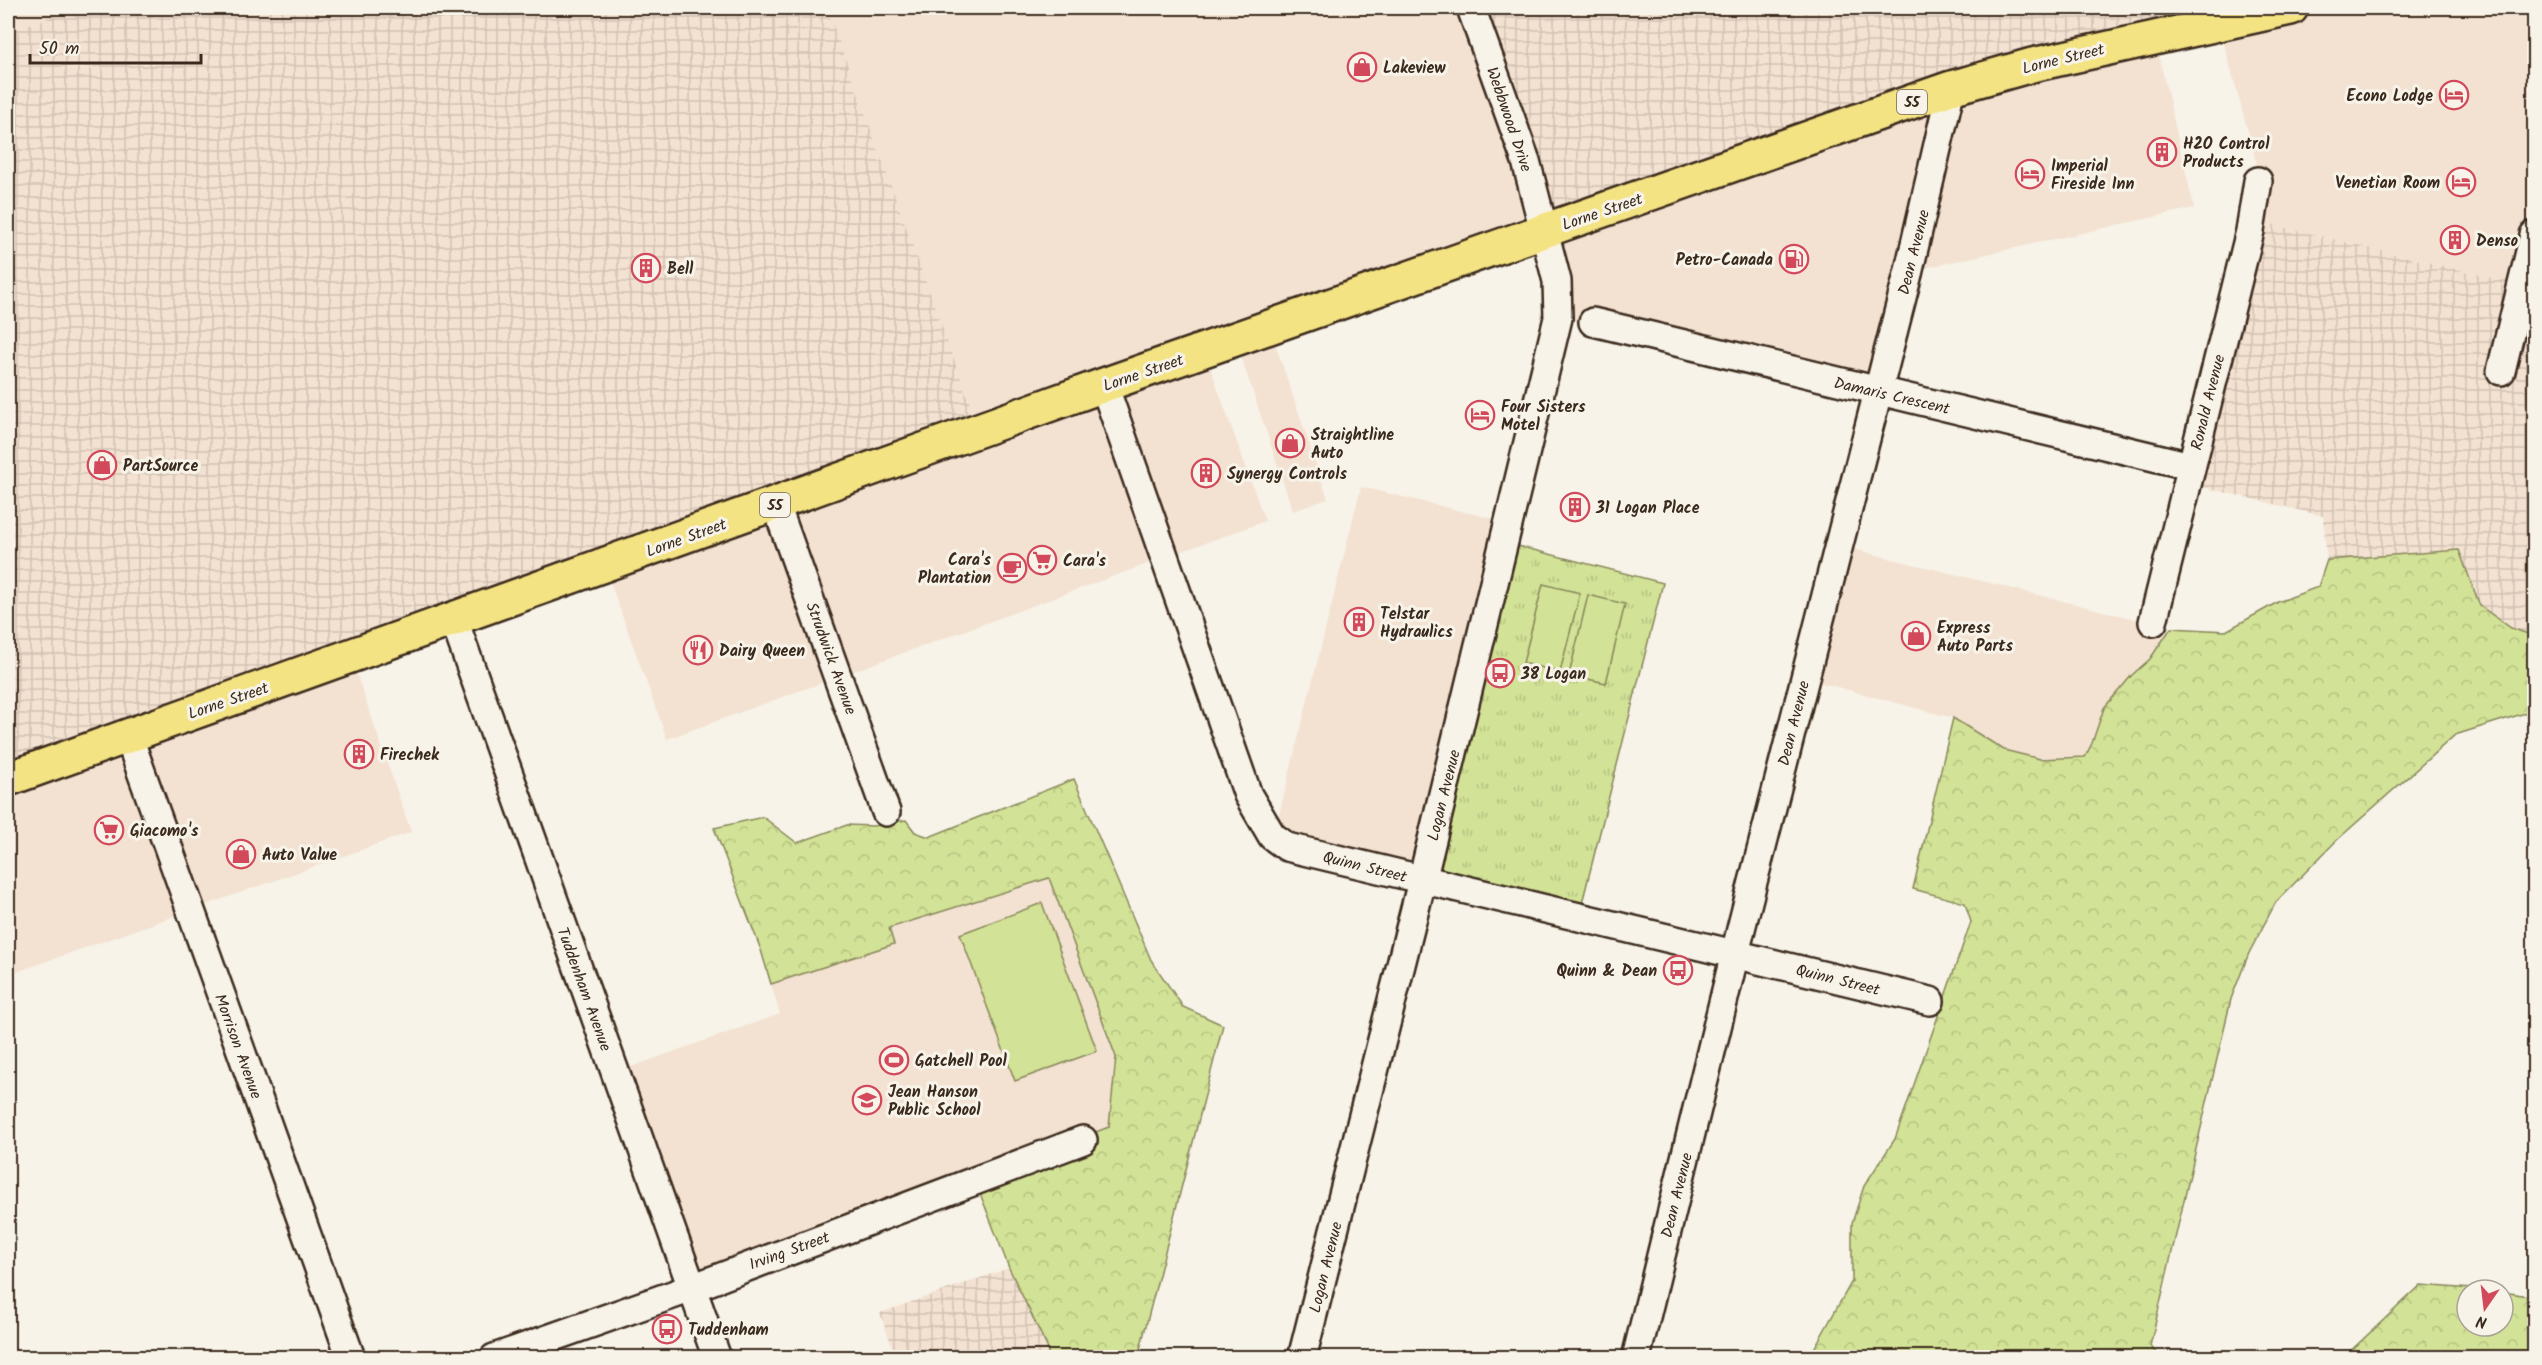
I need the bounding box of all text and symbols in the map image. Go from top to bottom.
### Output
scale bar [30,27,201,65]
text: 50 m [39,35,79,64]
street label: Lorne Street [2020,37,2108,82]
shop icon: Lakeview [1346,51,1378,83]
place label: Lakeview [1383,56,1446,81]
street label: Webbwood Drive [1479,64,1538,175]
hotel icon: Econo Lodge [2438,79,2470,111]
place label: Econo Lodge [2347,84,2433,109]
road number: 55 [1897,90,1927,114]
place label: H2O Control Products [2183,132,2270,175]
building icon: H2O Control Products [2146,136,2178,168]
place label: Imperial Fireside Inn [2051,154,2134,197]
hotel icon: Imperial Fireside Inn [2014,158,2046,190]
hotel icon: Venetian Room [2445,166,2477,198]
place label: Venetian Room [2335,171,2440,196]
street label: Lorne Street [1559,187,1647,238]
street label: Dean Avenue [1892,207,1937,298]
building icon: Denso [2439,224,2471,256]
place label: Denso [2476,229,2518,254]
fuel station icon: Petro-Canada [1778,243,1810,275]
place label: Petro-Canada [1676,248,1773,273]
building icon: Bell [630,252,662,284]
place label: Bell [667,257,694,282]
street label: Lorne Street [1100,348,1188,399]
street label: Ronald Avenue [2184,352,2232,453]
street label: Damaris Crescent [1831,371,1953,422]
place label: Four Sisters Motel [1501,395,1586,438]
hotel icon: Four Sisters Motel [1464,399,1496,431]
place label: Straightline Auto [1311,423,1394,466]
shop icon: Straightline Auto [1274,427,1306,459]
shop icon: PartSource [86,449,118,481]
place label: PartSource [123,454,198,479]
building icon: Synergy Controls [1190,457,1222,489]
place label: Synergy Controls [1227,462,1347,487]
building icon: 31 Logan Place [1559,491,1591,523]
road number: 55 [760,493,790,517]
place label: 31 Logan Place [1595,496,1700,521]
street label: Lorne Street [643,512,731,565]
supermarket icon: Cara's [1026,544,1058,576]
place label: Cara's Plantation [918,548,992,591]
place label: Cara's [1063,549,1107,574]
cafe icon: Cara's Plantation [996,552,1028,584]
street label: Strudwick Avenue [799,599,863,718]
place label: Telstar Hydraulics [1380,602,1453,645]
building icon: Telstar Hydraulics [1343,606,1375,638]
place label: Express Auto Parts [1937,616,2013,659]
shop icon: Express Auto Parts [1900,620,1932,652]
restaurant icon: Dairy Queen [682,634,714,666]
place label: Dairy Queen [719,639,805,664]
bus stop icon: 38 Logan [1484,657,1516,689]
place label: 38 Logan [1520,662,1586,687]
street label: Lorne Street [185,676,273,727]
street label: Dean Avenue [1772,678,1817,769]
building icon: Firechek [343,738,375,770]
place label: Firechek [380,743,440,768]
street label: Logan Avenue [1421,747,1468,844]
supermarket icon: Giacomo's [93,814,125,846]
place label: Giacomo's [130,819,199,844]
shop icon: Auto Value [225,838,257,870]
place label: Auto Value [262,843,337,868]
street label: Quinn Street [1320,845,1410,890]
street label: Tuddenham Avenue [550,924,618,1055]
bus stop icon: Quinn & Dean [1662,954,1694,986]
street label: Quinn Street [1793,958,1883,1003]
place label: Quinn & Dean [1556,959,1657,984]
street label: Morrison Avenue [207,990,268,1103]
sports icon: Gatchell Pool [878,1044,910,1076]
place label: Gatchell Pool [915,1049,1008,1074]
place label: Jean Hanson Public School [888,1080,981,1123]
school or university icon: Jean Hanson Public School [851,1084,883,1116]
street label: Dean Avenue [1655,1150,1700,1241]
street label: Logan Avenue [1303,1219,1350,1316]
street label: Irving Street [746,1225,834,1278]
north arrow [2455,1278,2515,1338]
text: N [2474,1308,2490,1334]
bus stop icon: Tuddenham [651,1313,683,1345]
place label: Tuddenham [688,1318,769,1343]

